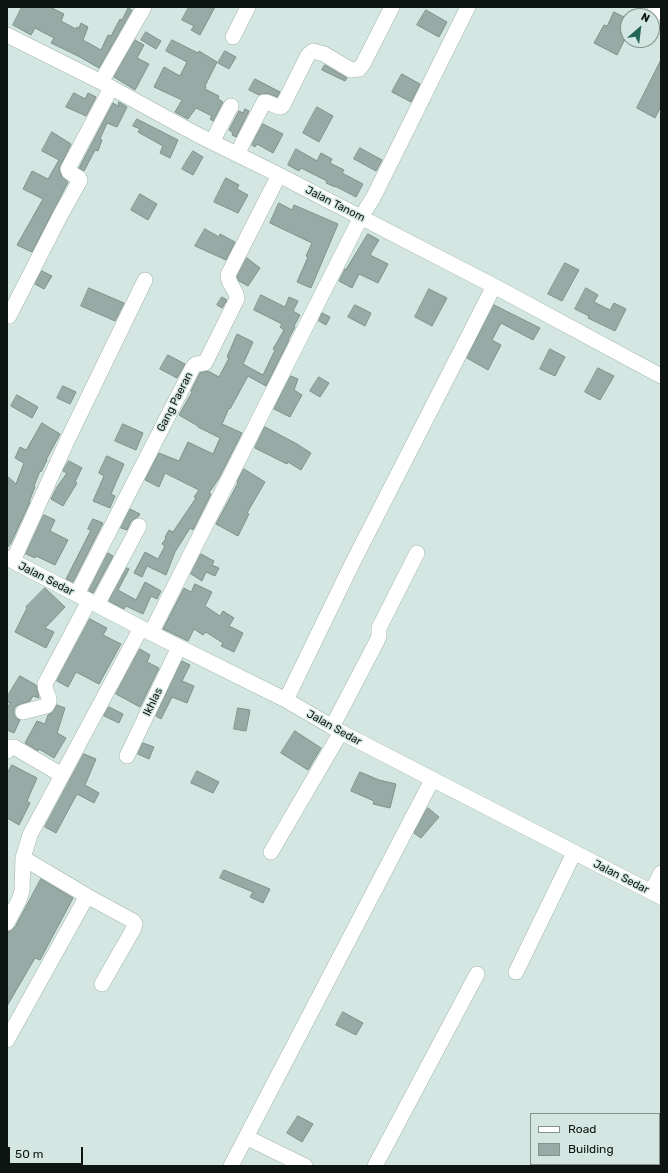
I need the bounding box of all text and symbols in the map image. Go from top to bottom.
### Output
north arrow [620,8,660,48]
text: N [639,10,652,25]
street label: Jalan Tanom [303,183,367,225]
street label: Gang Paeran [154,370,196,434]
street label: Jalan Sedar [16,559,76,599]
street label: Ikhlas [141,686,165,718]
street label: Jalan Sedar [304,707,364,749]
street label: Jalan Sedar [591,857,651,897]
legend [530,1113,660,1165]
text: Road [568,1122,596,1136]
scale bar [10,1139,85,1165]
text: Building [568,1142,614,1156]
text: 50 m [15,1147,43,1161]

